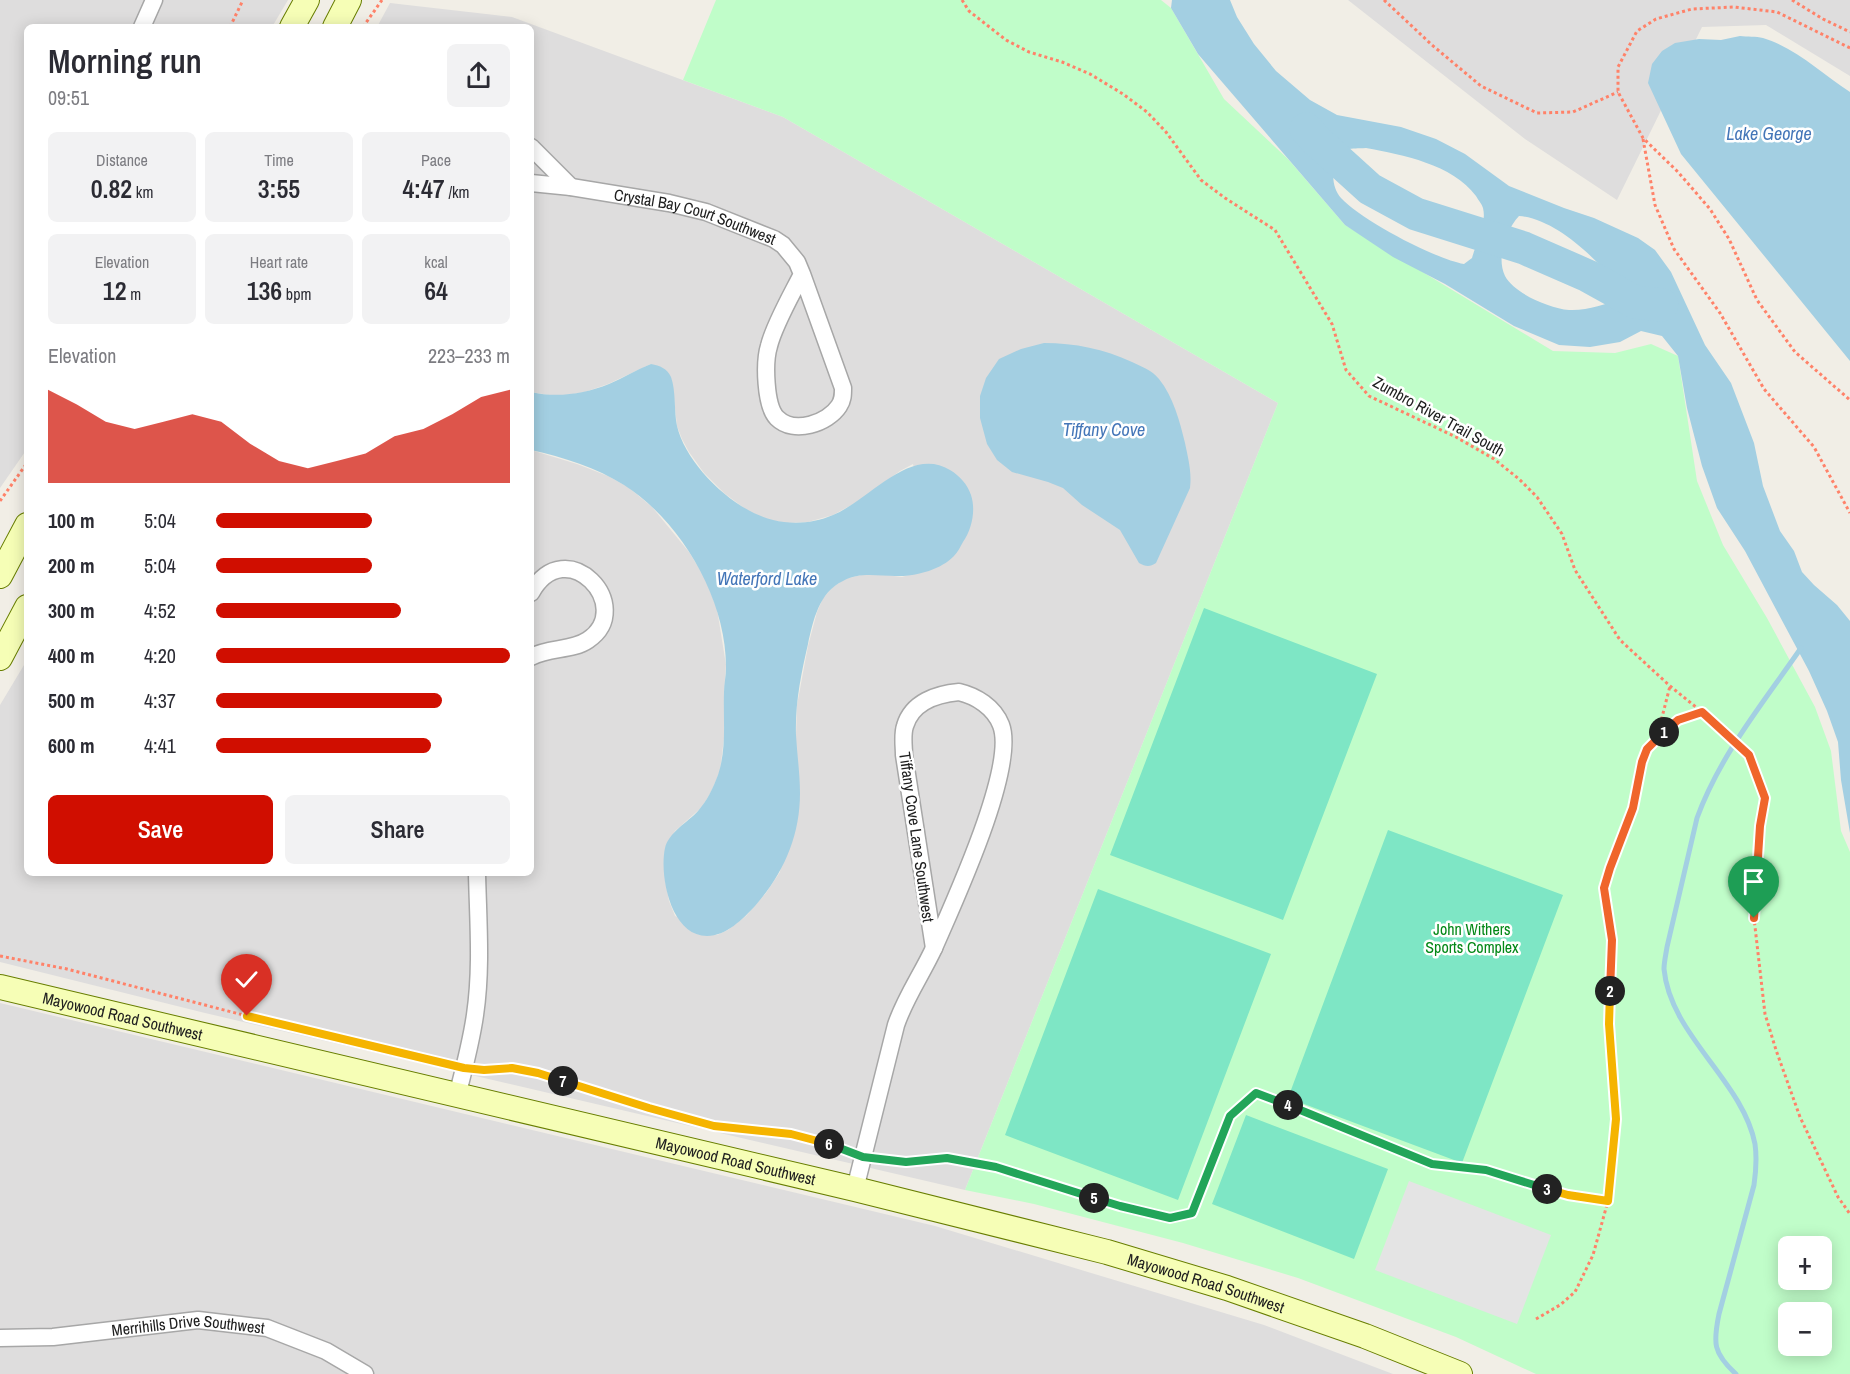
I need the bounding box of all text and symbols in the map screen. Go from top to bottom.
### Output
text: Morning run [48,39,202,83]
button: share [447,44,510,107]
text: 09:51 [48,84,89,111]
water label: Lake George [1726,121,1812,146]
text: Distance [96,149,148,171]
text: Time [264,149,294,171]
text: Pace [421,149,451,171]
text: 0.82 [91,171,132,206]
text: 3:55 [258,171,300,206]
text: 4:47 [402,171,445,206]
text: km [132,181,153,203]
text: /km [445,181,470,203]
street label: Crystal Bay Court Southwest [613,183,779,250]
text: Elevation [95,251,149,273]
text: Heart rate [250,251,308,273]
text: kcal [424,251,448,273]
text: 12 [103,273,127,308]
text: 136 [247,273,282,308]
text: 64 [424,273,448,308]
text: m [127,283,141,305]
text: bpm [282,283,311,305]
text: Elevation [48,342,116,369]
text: 223–233 m [428,342,510,369]
street label: Zumbro River Trail South [1369,371,1509,461]
water label: Tiffany Cove [1063,417,1145,442]
text: 100 m [48,507,95,534]
text: 5:04 [144,507,176,534]
text: 200 m [48,552,95,579]
text: 5:04 [144,552,176,579]
water label: Waterford Lake [717,566,817,591]
text: 300 m [48,597,95,624]
text: 4:52 [144,597,176,624]
text: 400 m [48,642,95,669]
text: 4:20 [144,642,176,669]
text: 500 m [48,687,95,714]
text: 4:37 [144,687,176,714]
pin: 1 [1649,717,1679,747]
text: 1 [1660,721,1668,743]
text: 600 m [48,732,95,759]
text: 4:41 [144,732,176,759]
street label: Tiffany Cove Lane Southwest [894,750,940,924]
button: Save [48,795,273,864]
button: Share [285,795,510,864]
pin [1728,856,1779,918]
icon: arrive [1737,865,1770,898]
park label: John Withers Sports Complex [1425,918,1519,958]
pin [221,954,272,1016]
icon: check [230,963,263,996]
pin: 2 [1595,976,1625,1006]
text: 2 [1606,980,1614,1002]
street label: Mayowood Road Southwest [41,986,205,1046]
pin: 7 [548,1066,578,1096]
text: 7 [559,1070,567,1092]
pin: 4 [1273,1090,1303,1120]
text: 4 [1284,1094,1292,1116]
pin: 6 [814,1129,844,1159]
street label: Mayowood Road Southwest [654,1131,818,1190]
text: 6 [825,1133,833,1155]
pin: 3 [1532,1174,1562,1204]
text: 3 [1543,1178,1551,1200]
pin: 5 [1079,1183,1109,1213]
text: 5 [1090,1187,1098,1209]
map controls [1778,1236,1832,1356]
button: + [1778,1236,1832,1290]
street label: Mayowood Road Southwest [1125,1248,1288,1318]
button: − [1778,1302,1832,1356]
street label: Merrihills Drive Southwest [110,1309,266,1341]

